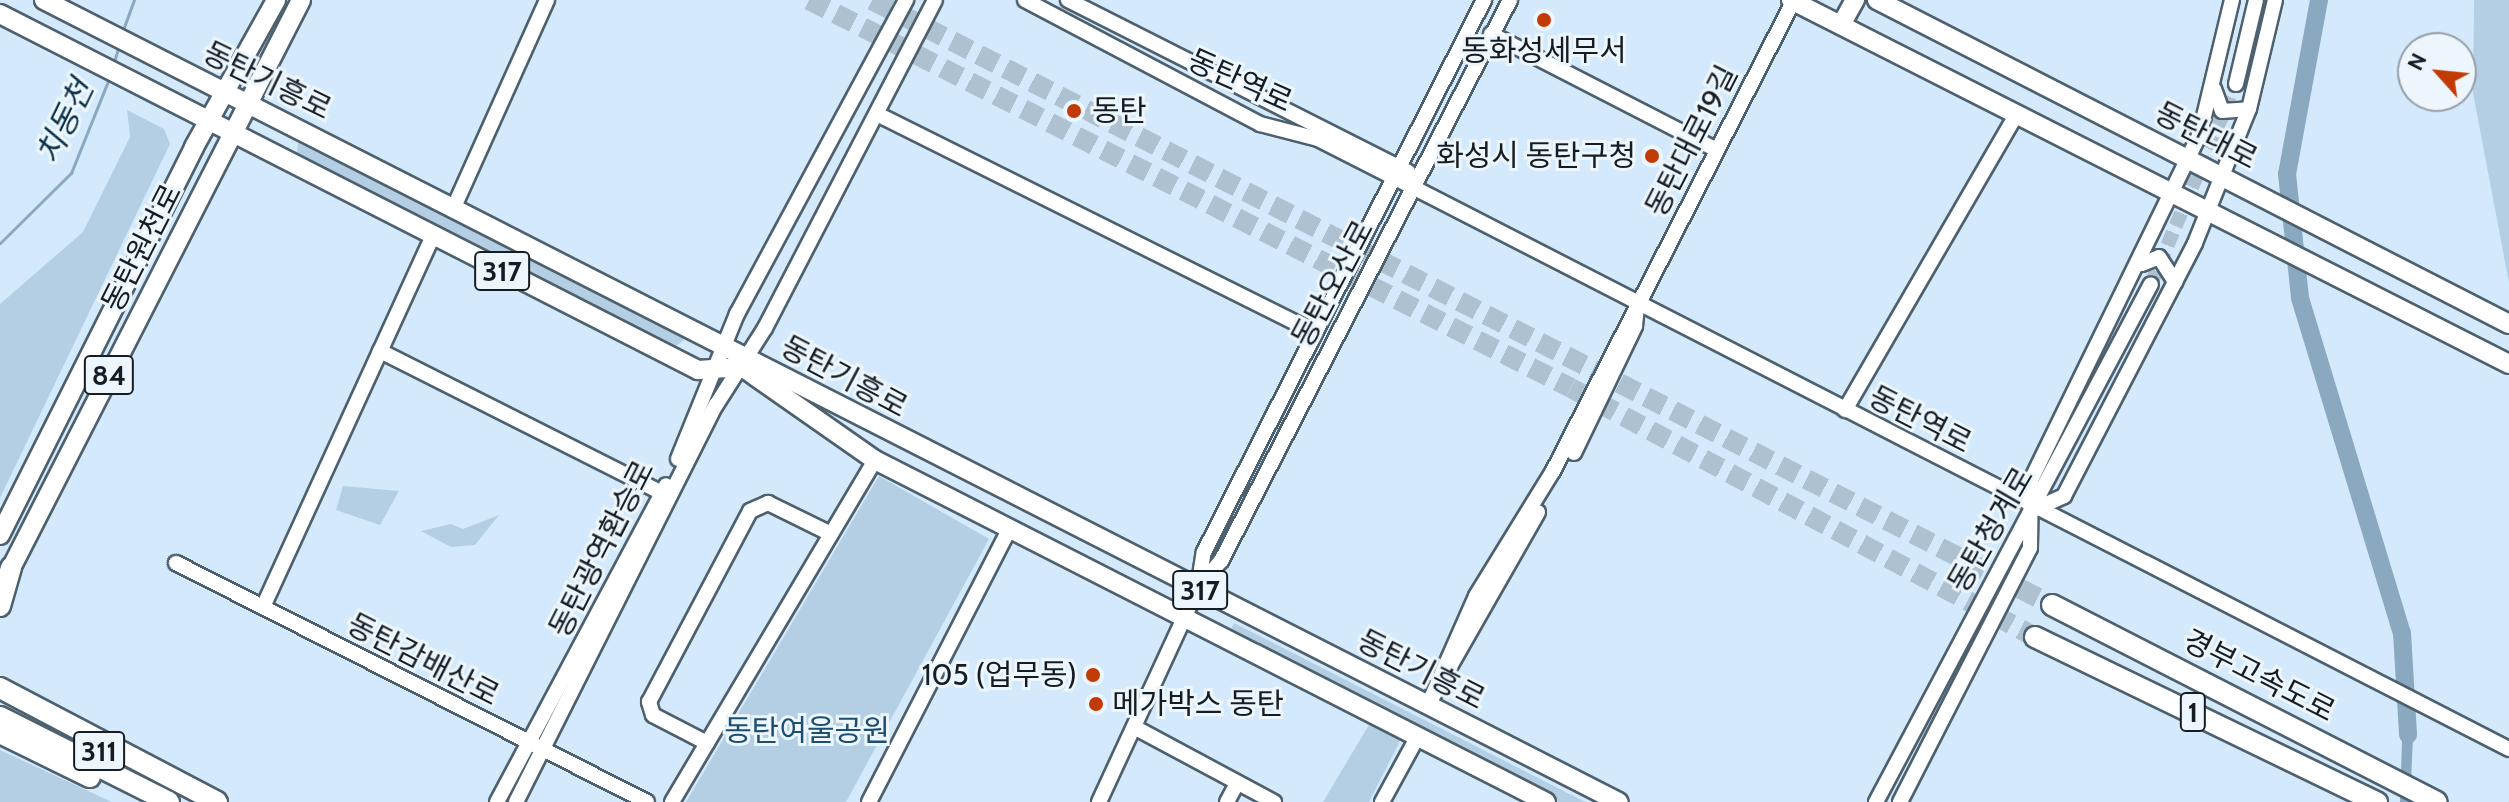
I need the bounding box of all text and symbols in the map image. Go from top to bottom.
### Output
marker: 동화성세무서 [1535,11,1553,29]
north arrow [2397,32,2477,112]
place label: 동화성세무서 [1461,33,1627,69]
street label: 동탄기흥로 [197,35,337,127]
street label: 동탄역로 [1182,42,1298,120]
text: N [2401,49,2433,75]
street label: 동탄대로19길 [1639,59,1745,223]
water label: 치동천 [28,74,102,170]
place label: 동탄 [1092,93,1147,129]
street label: 동탄대로 [2149,95,2263,177]
marker: 동탄 [1063,100,1085,122]
place label: 화성시 동탄구청 [1436,138,1636,174]
marker: 화성시 동탄구청 [1643,147,1661,165]
street label: 동탄원천로 [95,178,189,318]
street label: 동탄오산로 [1285,215,1381,353]
road number: 317 [474,247,530,295]
street label: 동탄기흥로 [775,329,913,425]
road number: 84 [83,351,135,399]
street label: 동탄역로 [1863,379,1977,461]
street label: 동탄광역환승로 [542,455,662,643]
street label: 동탄청계로 [1941,461,2041,599]
road number: 317 [1172,566,1228,614]
street label: 동탄감배산로 [341,606,505,714]
street label: 경부고속도로 [2177,622,2341,730]
street label: 동탄기흥로 [1351,623,1491,717]
place label: 105 (업무동) [922,657,1077,693]
marker: 105 (업무동) [1084,666,1102,684]
place label: 메가박스 동탄 [1112,686,1284,722]
road number: 1 [2179,688,2207,736]
marker: 메가박스 동탄 [1087,695,1105,713]
park label: 동탄여울공원 [724,713,890,749]
road number: 311 [73,727,125,775]

